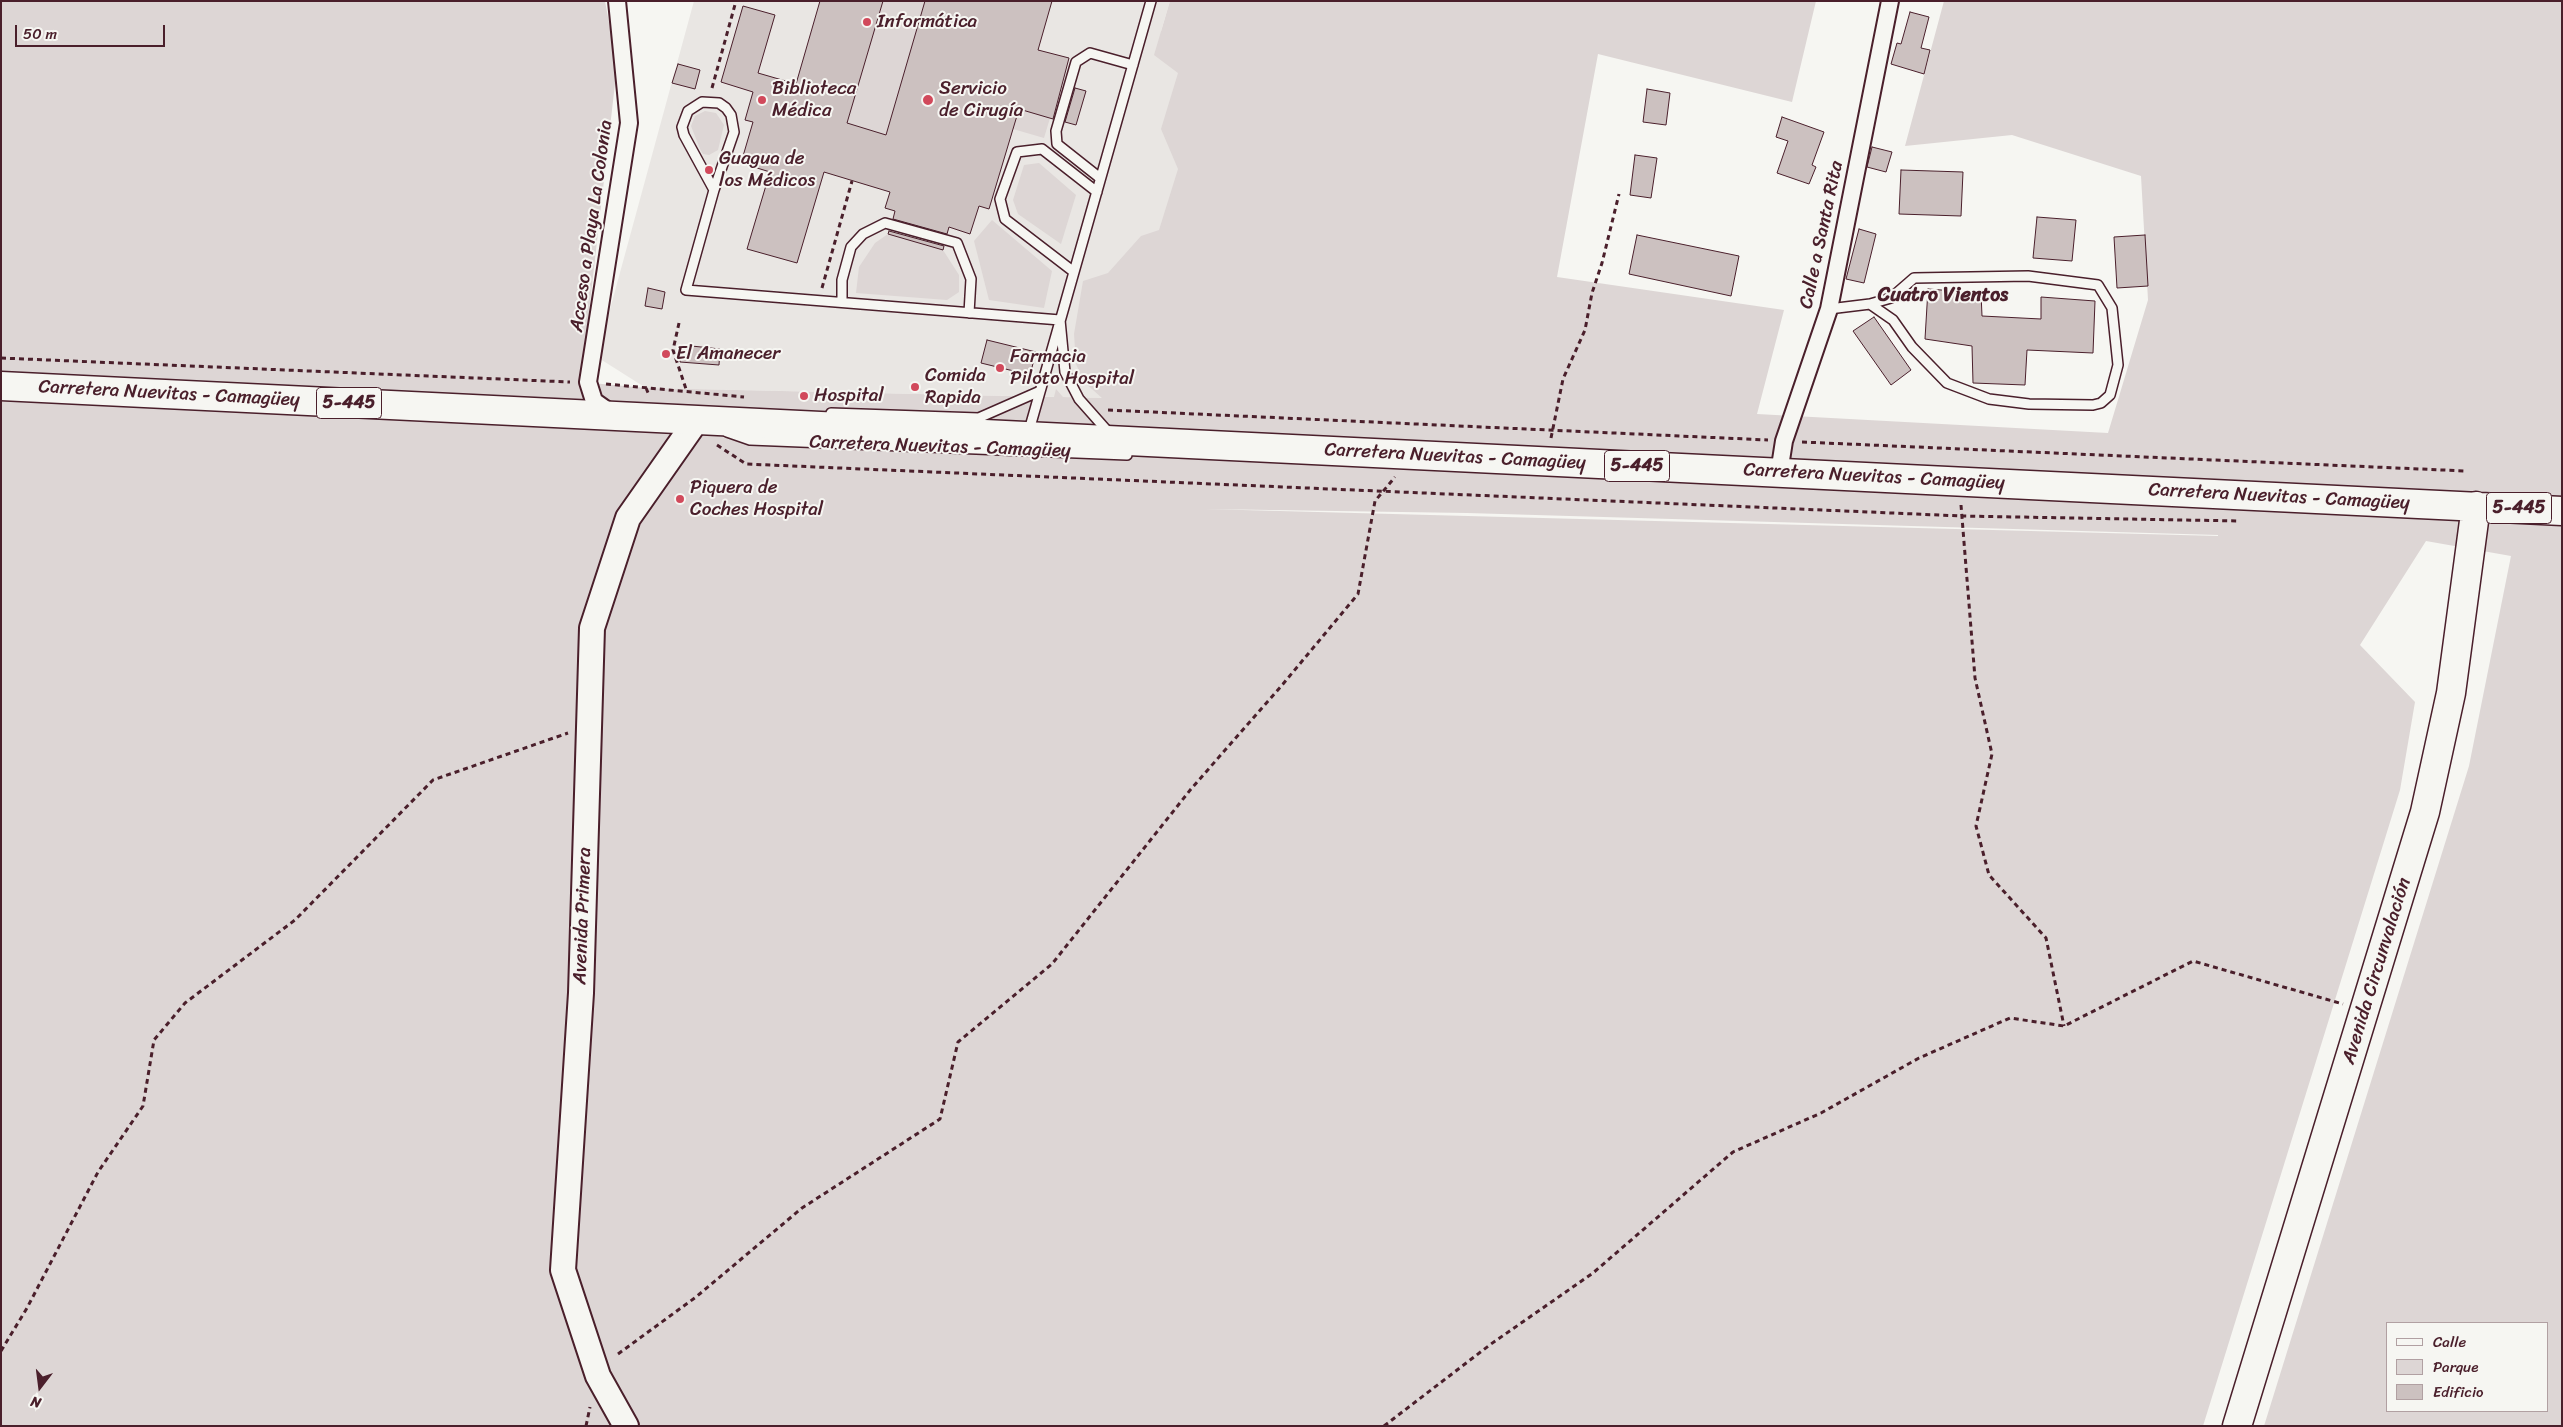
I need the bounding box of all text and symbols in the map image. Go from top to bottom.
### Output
place label: Informática [877,11,977,33]
scale bar [18,15,168,47]
marker: Informática [861,16,873,28]
text: 50 m [23,21,57,47]
place label: Biblioteca Médica [772,78,856,122]
place label: Servicio de Cirugía [939,78,1023,122]
marker: Servicio de Cirugía [921,93,935,107]
marker: Biblioteca Médica [756,94,768,106]
street label: Acceso a Playa La Colonia [566,119,618,333]
place label: Guagua de los Médicos [719,148,815,192]
street label: Calle a Santa Rita [1795,159,1849,311]
marker: Guagua de los Médicos [703,164,715,176]
district label: Cuatro Vientos [1878,284,2008,308]
place label: El Amanecer [676,343,780,365]
place label: Farmacia Piloto Hospital [1010,346,1134,390]
marker: El Amanecer [660,348,672,360]
marker: Farmacia Piloto Hospital [994,362,1006,374]
place label: Comida Rapida [925,365,986,409]
street label: Carretera Nuevitas - Camagüey [38,376,300,412]
marker: Comida Rapida [909,381,921,393]
place label: Hospital [814,385,884,407]
road number: 5-445 [316,388,382,418]
marker: Hospital [798,390,810,402]
street label: Carretera Nuevitas - Camagüey [809,431,1071,463]
street label: Carretera Nuevitas - Camagüey [1324,439,1586,475]
road number: 5-445 [1604,451,1670,482]
street label: Carretera Nuevitas - Camagüey [1743,459,2005,495]
place label: Piquera de Coches Hospital [690,477,823,521]
street label: Carretera Nuevitas - Camagüey [2148,479,2410,515]
road number: 5-445 [2486,492,2552,524]
marker: Piquera de Coches Hospital [674,493,686,505]
street label: Avenida Primera [569,847,597,985]
street label: Avenida Circunvalación [2338,875,2416,1067]
legend [2386,1322,2548,1412]
text: Calle [2433,1329,2466,1355]
text: Parque [2433,1354,2478,1380]
north arrow [15,1362,65,1412]
text: Edificio [2433,1379,2484,1405]
text: N [28,1389,44,1415]

